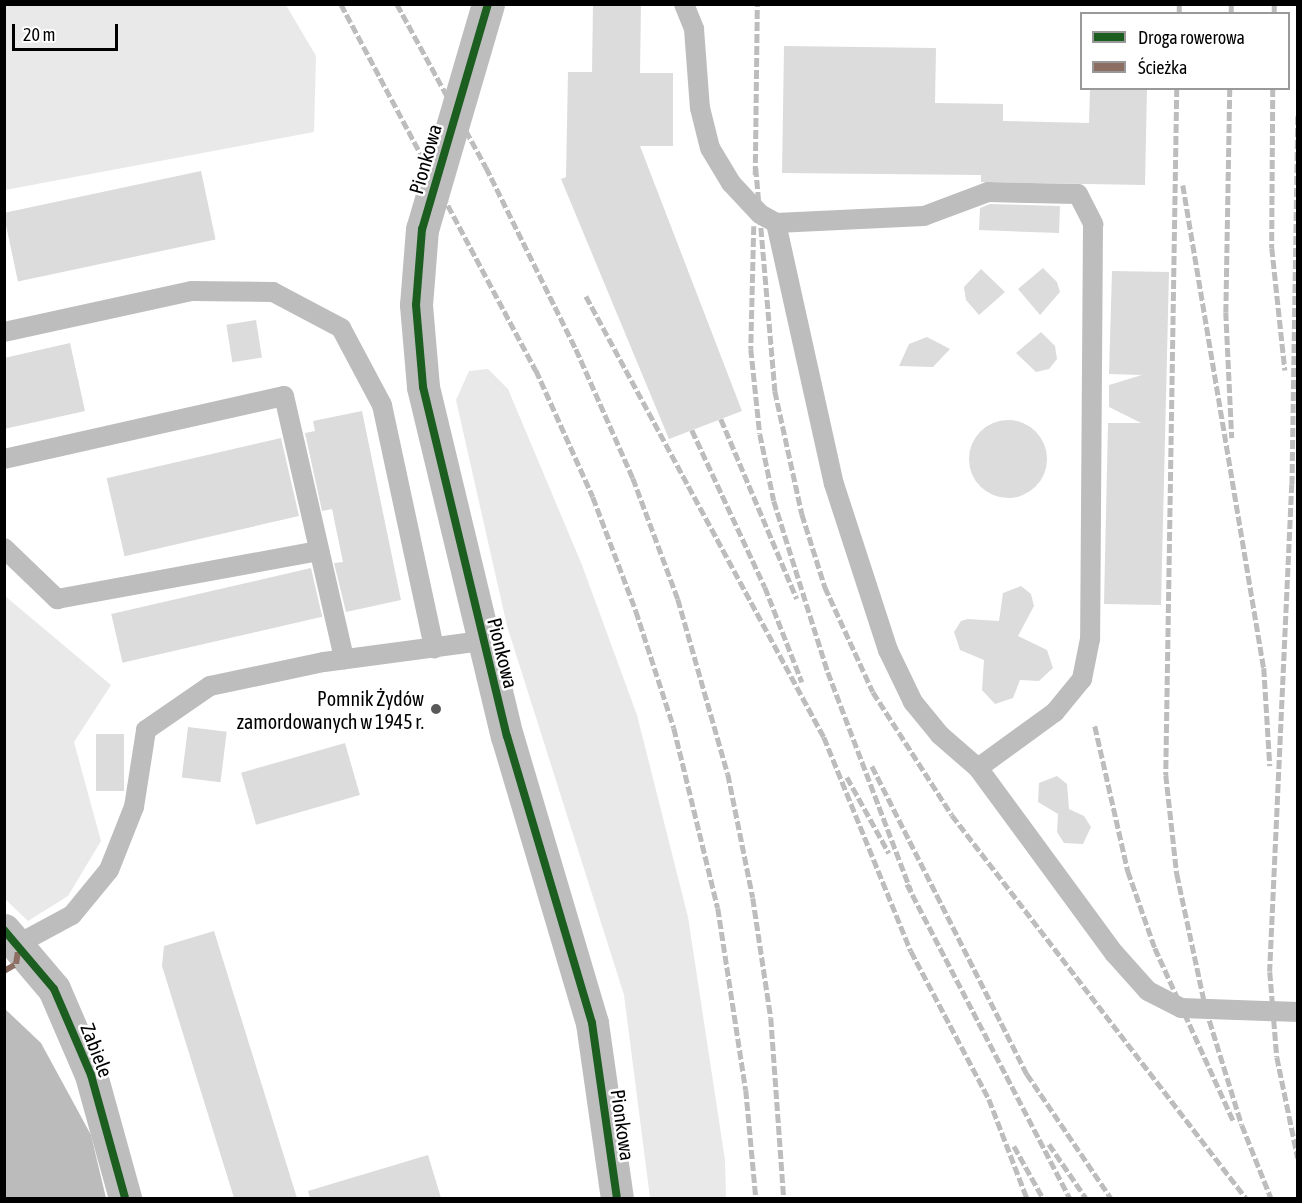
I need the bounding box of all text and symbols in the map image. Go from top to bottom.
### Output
scale bar [15,12,122,50]
legend [1080,12,1290,90]
text: 20 m [23,24,55,45]
text: Droga rowerowa [1138,27,1245,48]
text: Ścieżka [1138,57,1187,78]
street label: Pionkowa [404,121,446,197]
street label: Pionkowa [483,615,523,691]
place label: Pomnik Żydów zamordowanych w 1945 r. [237,686,424,733]
marker: Pomnik Żydów zamordowanych w 1945 r. [429,702,443,716]
street label: Zabiele [76,1020,118,1080]
street label: Pionkowa [606,1088,640,1162]

